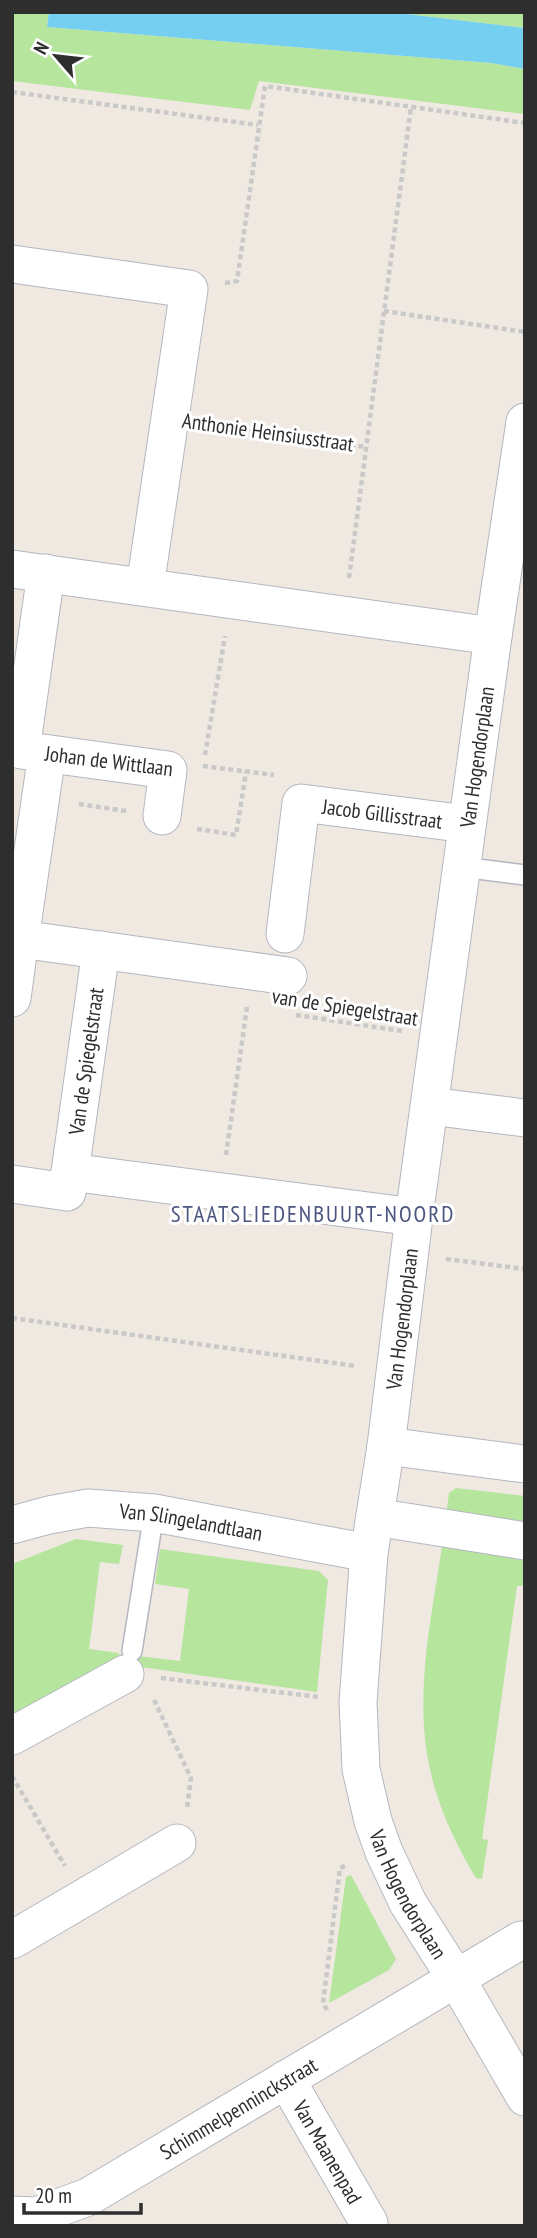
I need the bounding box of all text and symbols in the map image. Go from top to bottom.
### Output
north arrow [21,21,91,91]
text: N [28,38,54,58]
street label: Anthonie Heinsiusstraat [181,407,356,457]
street label: Van Hogendorplaan [454,685,500,830]
street label: Johan de Wittlaan [43,740,174,782]
street label: Jacob Gillisstraat [320,792,444,834]
street label: van de Spiegelstraat [270,982,420,1032]
street label: Van de Spiegelstraat [62,986,109,1137]
district label: STAATSLIEDENBUURT-NOORD [171,1199,455,1228]
street label: Van Hogendorplaan [380,1247,424,1392]
street label: Van Slingelandtlaan [118,1497,265,1546]
street label: Van Hogendorplaan [363,1825,453,1964]
street label: Schimmelpenninckstraat [155,2051,322,2165]
street label: Van Maanenpad [287,2094,368,2208]
scale bar [24,2172,142,2216]
text: 20 m [35,2182,72,2209]

